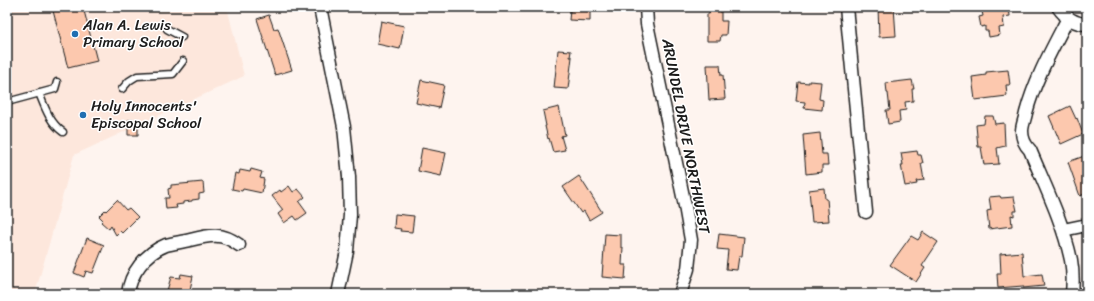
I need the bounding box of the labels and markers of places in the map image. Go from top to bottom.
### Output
place label: Alan A. Lewis Primary School [82,12,184,55]
marker: Alan A. Lewis Primary School [70,29,80,39]
place label: Holy Innocents' Episcopal School [91,93,202,136]
marker: Holy Innocents' Episcopal School [78,110,88,120]

